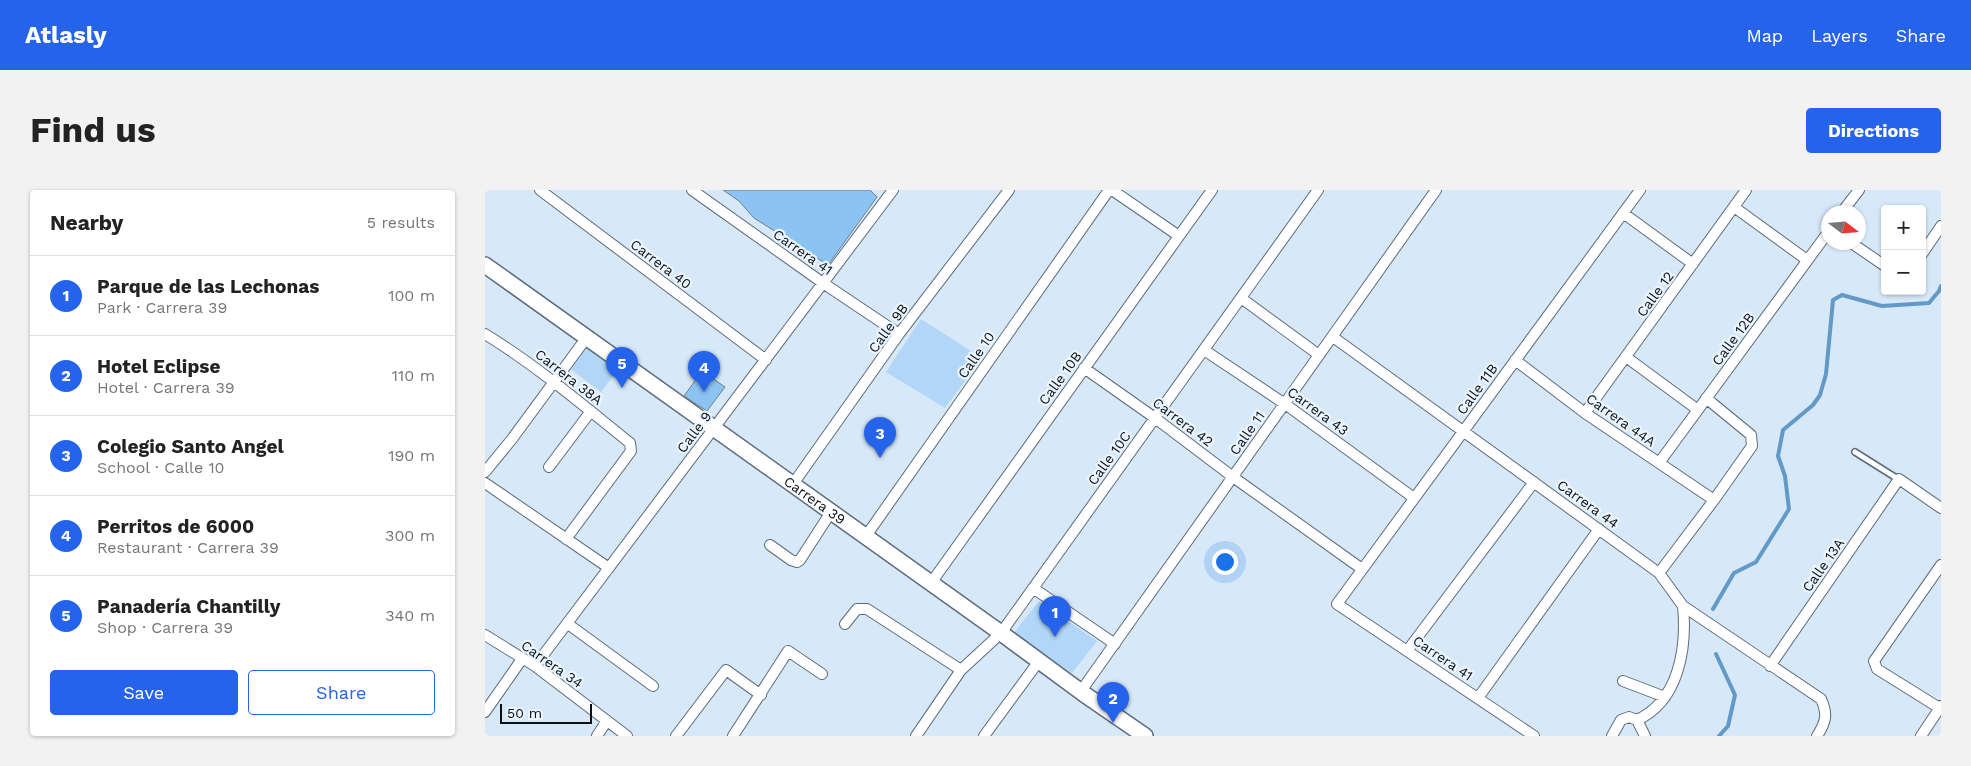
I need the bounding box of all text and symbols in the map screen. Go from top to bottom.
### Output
text: Atlasly [25,21,107,49]
text: Map [1746,25,1783,46]
text: Layers [1811,25,1868,46]
text: Share [1896,25,1946,46]
button: Directions [1806,108,1941,153]
text: Find us [30,109,156,151]
north arrow [1821,205,1866,250]
map controls [1881,205,1926,295]
button: + [1881,205,1926,250]
text: Nearby [50,210,123,235]
text: 5 results [367,213,435,232]
street label: Carrera 41 [770,226,836,278]
street label: Carrera 40 [627,236,695,292]
button: − [1881,250,1926,295]
street label: Calle 12 [1633,268,1677,320]
text: Parque de las Lechonas [97,275,319,298]
text: 1 [63,286,69,305]
text: 100 m [388,286,435,305]
text: Park · Carrera 39 [97,298,227,317]
street label: Calle 9B [865,300,911,356]
street label: Calle 12B [1708,309,1758,369]
street label: Calle 10 [954,329,998,381]
street label: Carrera 38A [532,346,606,408]
pin: 5 [606,347,638,388]
street label: Calle 10B [1035,348,1085,408]
pin: 4 [688,351,720,392]
text: Hotel Eclipse [97,355,220,378]
street label: Calle 11B [1453,361,1501,417]
text: 2 [61,366,71,385]
text: 110 m [392,366,435,385]
text: Hotel · Carrera 39 [97,378,235,397]
street label: Carrera 43 [1284,384,1352,438]
street label: Carrera 44A [1583,390,1659,450]
street label: Carrera 42 [1150,394,1216,450]
street label: Calle 9 [673,408,715,456]
street label: Calle 11 [1226,408,1268,458]
pin: 3 [864,417,896,458]
street label: Calle 10C [1084,428,1134,488]
text: Colegio Santo Angel [97,435,284,458]
text: 3 [61,446,71,465]
text: 190 m [388,446,435,465]
text: School · Calle 10 [97,458,225,477]
street label: Carrera 39 [781,473,849,527]
street label: Carrera 44 [1554,476,1622,532]
text: Perritos de 6000 [97,515,254,538]
text: 4 [61,526,71,545]
text: 300 m [385,526,435,545]
street label: Calle 13A [1799,535,1847,595]
text: Restaurant · Carrera 39 [97,538,279,557]
your location [1212,549,1238,575]
text: Panadería Chantilly [97,595,280,618]
pin: 1 [1039,596,1071,637]
text: 5 [61,606,71,625]
text: 340 m [385,606,435,625]
text: Shop · Carrera 39 [97,618,233,637]
street label: Carrera 41 [1410,632,1476,684]
street label: Carrera 34 [518,637,586,691]
button: Save [50,670,238,715]
button: Share [248,670,435,715]
pin: 2 [1097,682,1129,723]
scale bar [500,701,593,724]
text: 50 m [507,705,542,721]

